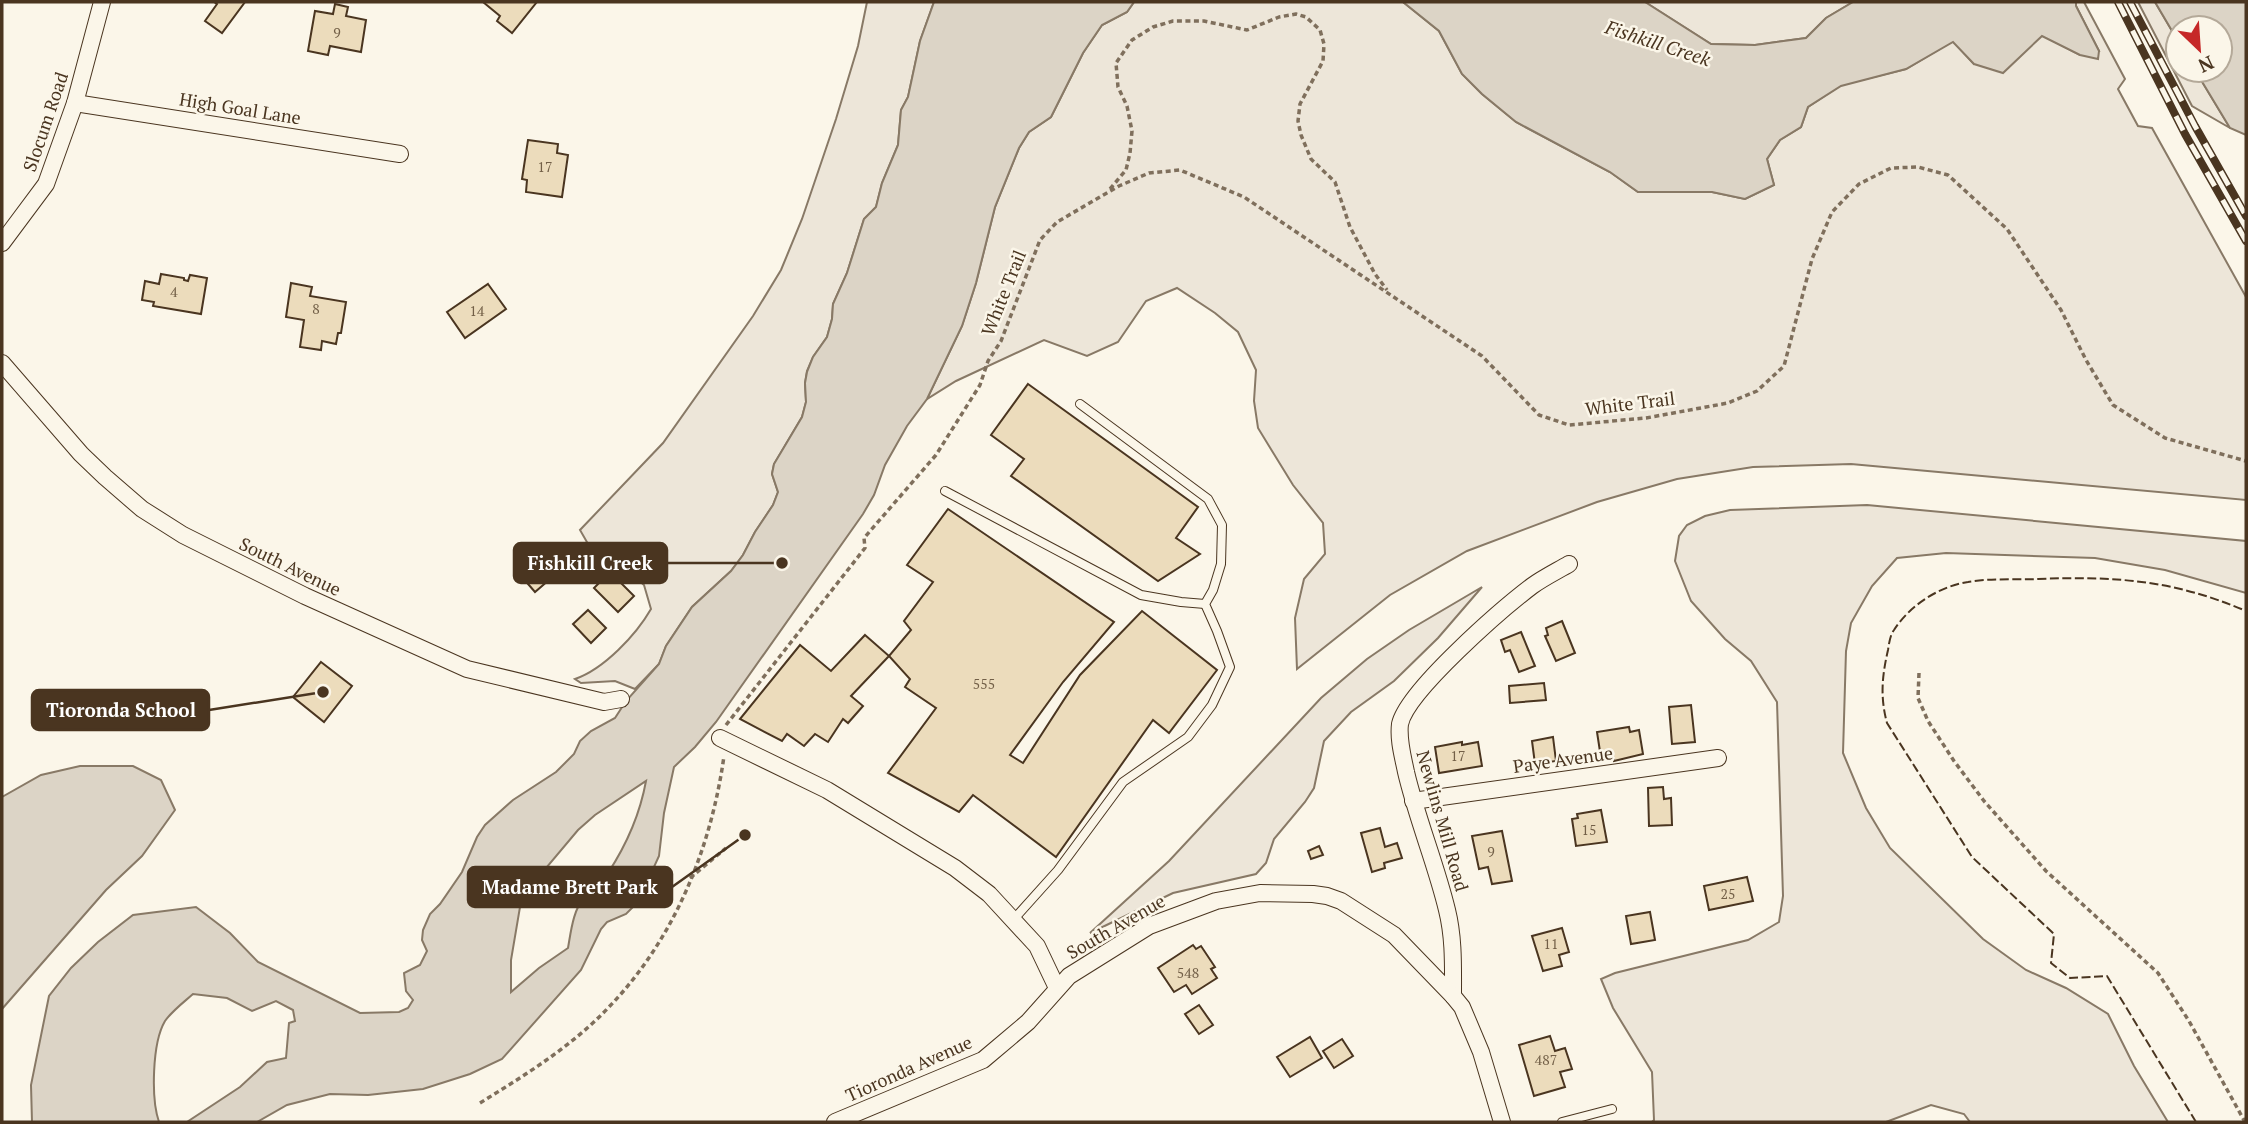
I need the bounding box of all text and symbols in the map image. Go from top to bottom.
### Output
water label: Fishkill Creek [1602,13,1715,72]
north arrow [2164,14,2234,84]
house number: 9 [333,23,341,42]
text: N [2194,50,2218,79]
street label: Slocum Road [17,69,73,175]
street label: High Goal Lane [178,87,303,129]
house number: 17 [538,157,552,176]
street label: White Trail [975,246,1031,339]
house number: 4 [170,282,178,301]
house number: 8 [312,299,320,318]
house number: 14 [470,301,485,320]
street label: White Trail [1584,386,1676,420]
street label: South Avenue [236,531,345,601]
callout: Fishkill Creek [514,543,667,583]
text: Fishkill Creek [527,550,654,575]
house number: 555 [973,674,995,693]
callout: Tioronda School [32,690,209,730]
text: Tioronda School [46,697,196,722]
street label: Paye Avenue [1511,740,1614,778]
house number: 17 [1451,746,1465,765]
street label: Newlins Mill Road [1411,748,1475,894]
house number: 15 [1582,820,1596,839]
house number: 9 [1487,842,1495,861]
callout: Madame Brett Park [468,867,672,907]
text: Madame Brett Park [482,874,659,899]
house number: 25 [1721,884,1735,903]
street label: South Avenue [1062,888,1169,964]
house number: 11 [1544,934,1558,953]
house number: 548 [1177,963,1199,982]
street label: Tioronda Avenue [842,1029,976,1107]
house number: 487 [1535,1050,1557,1069]

